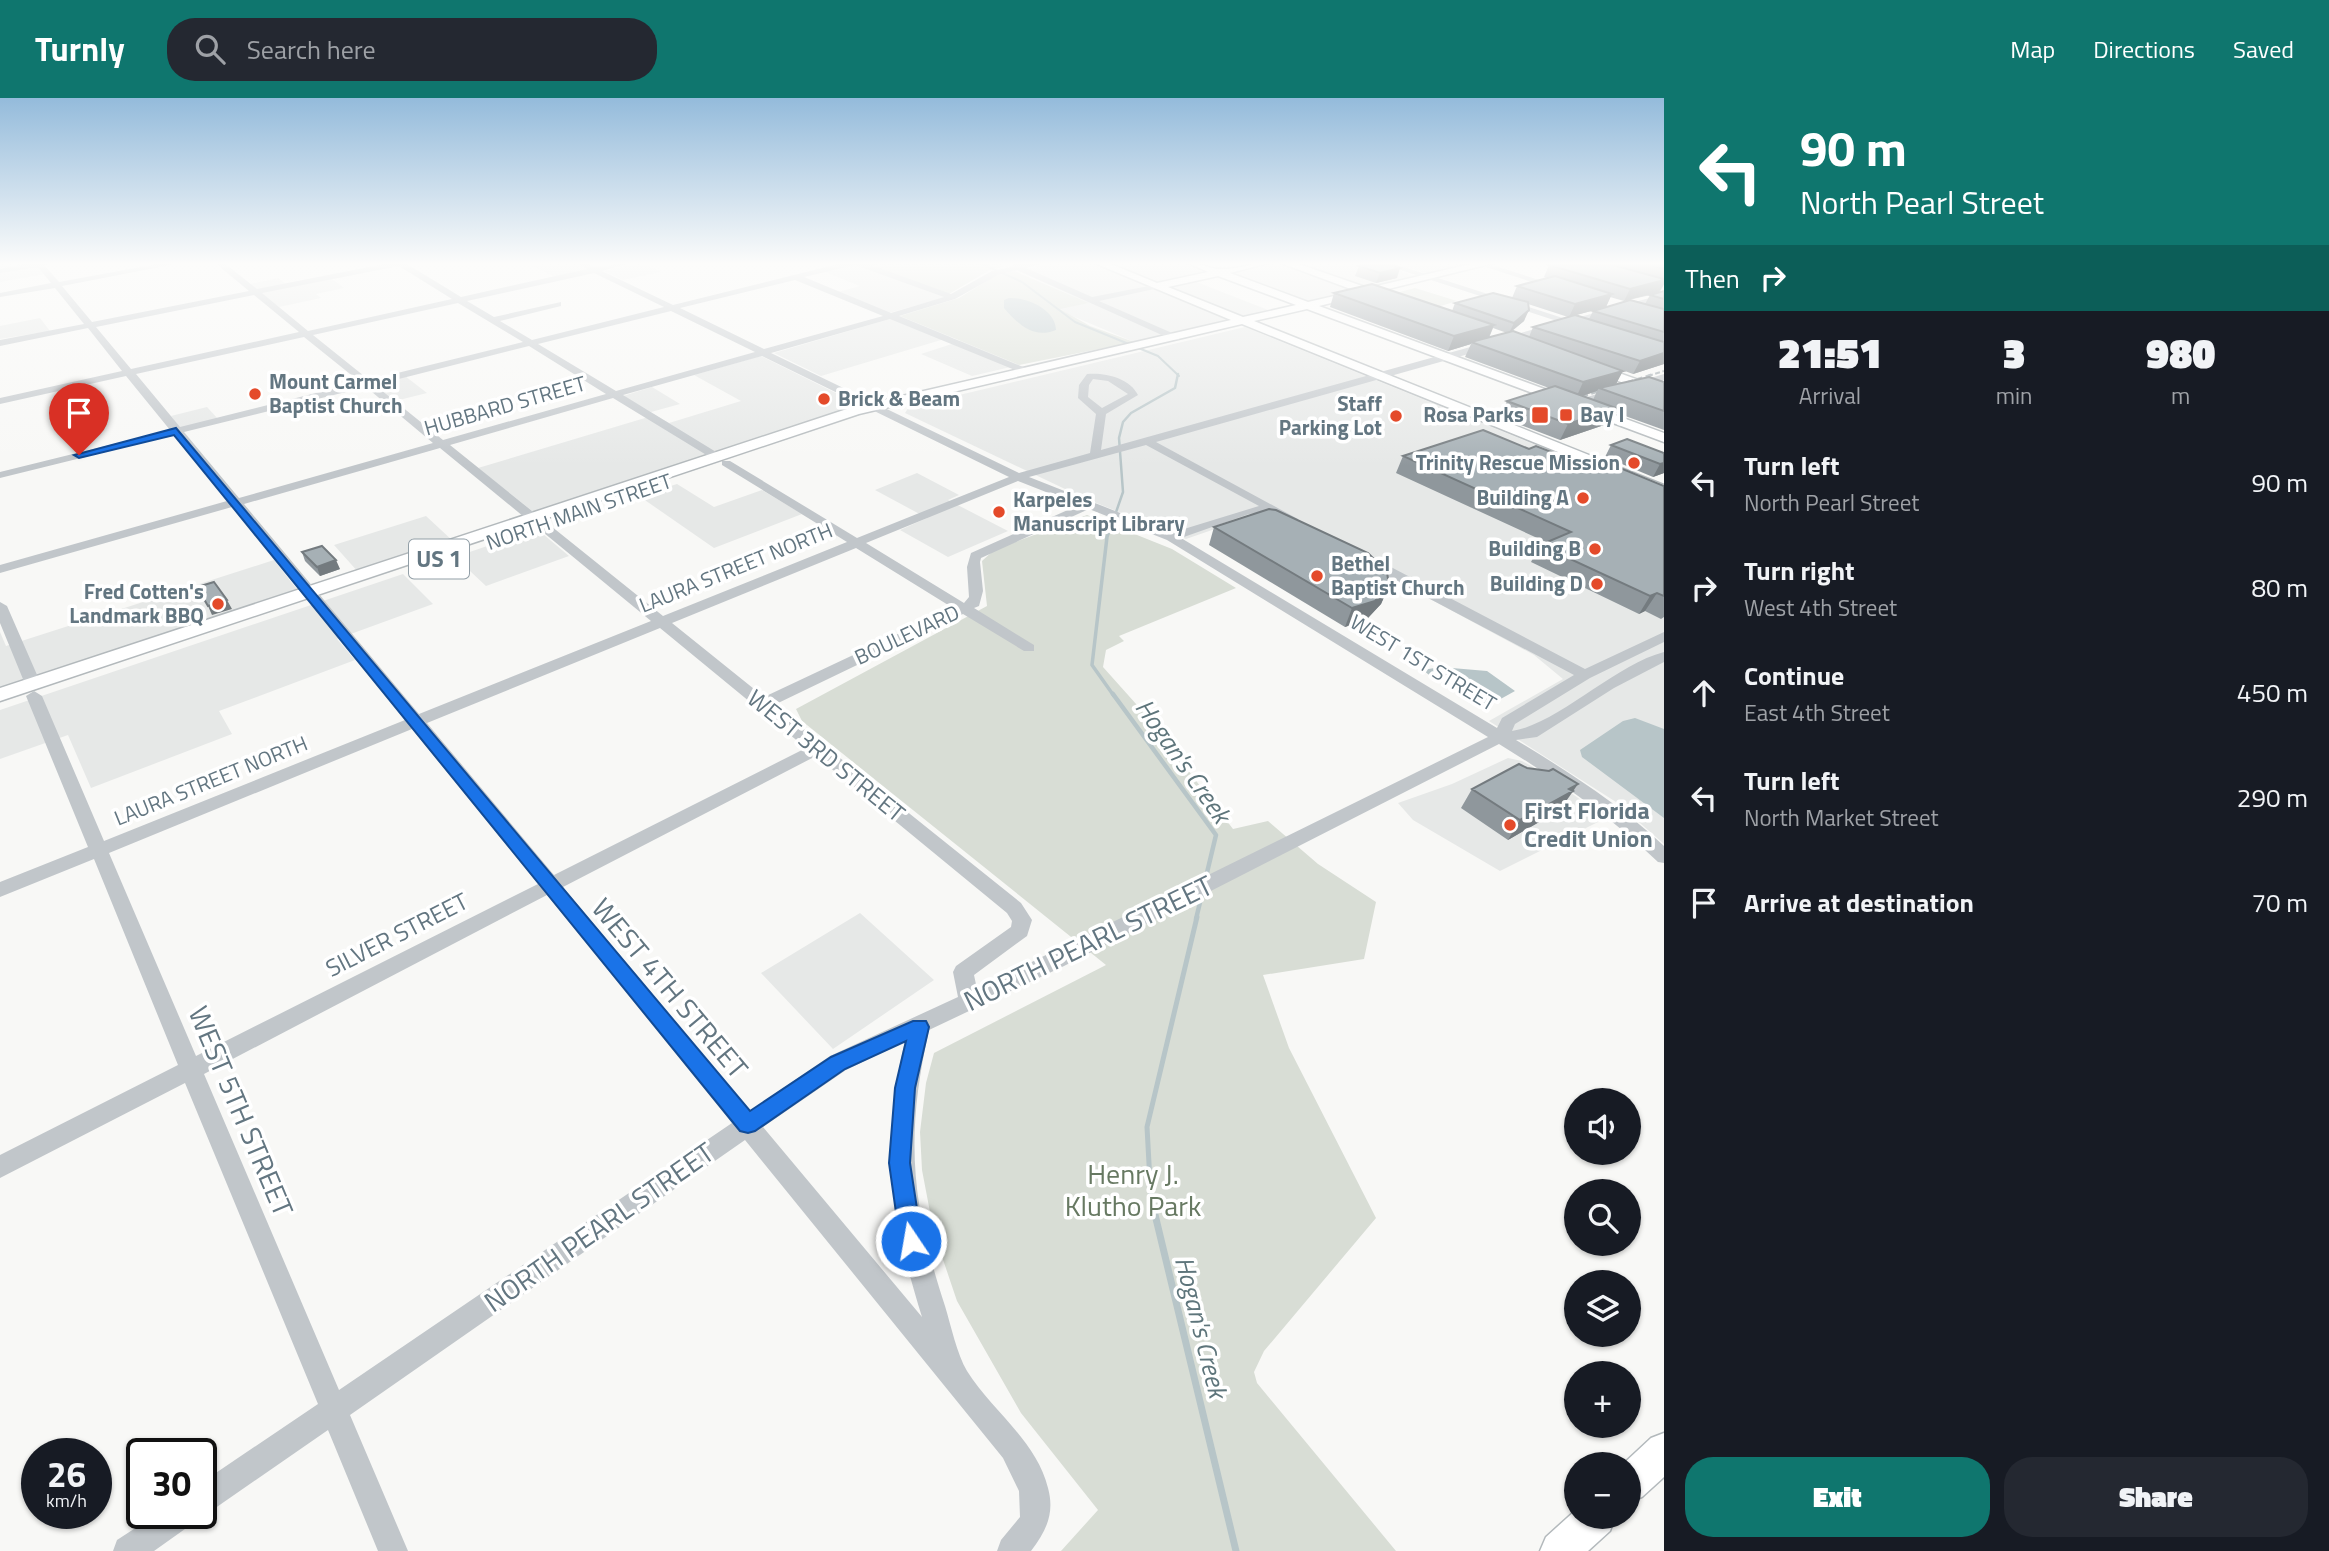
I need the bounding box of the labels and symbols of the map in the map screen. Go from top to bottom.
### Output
place label: Mount Carmel Baptist Church [269,365,403,421]
street label: HUBBARD STREET [420,367,589,443]
place label: Brick & Beam [838,382,960,414]
pin [49,383,109,455]
marker: Mount Carmel Baptist Church [247,386,263,402]
place label: Staff Parking Lot [1279,387,1382,443]
marker: Brick & Beam [816,391,832,407]
place label: Rosa Parks [1423,398,1524,430]
place label: Bay I [1580,398,1625,430]
marker: Rosa Parks [1530,405,1550,425]
marker: Bay I [1558,407,1574,423]
marker: Staff Parking Lot [1388,408,1404,424]
place label: Trinity Rescue Mission [1416,446,1620,478]
marker: Trinity Rescue Mission [1626,455,1642,471]
street label: NORTH MAIN STREET [482,464,676,558]
place label: Building A [1476,481,1569,513]
place label: Karpeles Manuscript Library [1013,483,1185,539]
marker: Building A [1575,490,1591,506]
marker: Karpeles Manuscript Library [991,504,1007,520]
street label: LAURA STREET NORTH [634,514,837,621]
place label: Building B [1488,532,1581,564]
road number: US 1 [409,540,469,579]
marker: Building B [1587,541,1603,557]
place label: Bethel Baptist Church [1331,547,1465,603]
place label: Building D [1490,567,1583,599]
marker: Bethel Baptist Church [1309,568,1325,584]
place label: Fred Cotten's Landmark BBQ [69,575,204,631]
marker: Building D [1589,576,1605,592]
marker: Fred Cotten's Landmark BBQ [210,596,226,612]
street label: BOULEVARD [849,596,964,672]
street label: WEST 1ST STREET [1344,606,1503,719]
street label: WEST 3RD STREET [740,680,914,830]
water label: Hogan's Creek [1126,690,1243,834]
street label: LAURA STREET NORTH [109,727,312,834]
place label: First Florida Credit Union [1524,792,1653,856]
marker: First Florida Credit Union [1502,817,1518,833]
street label: NORTH PEARL STREET [956,863,1220,1022]
street label: SILVER STREET [319,883,474,986]
street label: WEST 4TH STREET [582,888,759,1088]
street label: WEST 5TH STREET [178,999,305,1223]
street label: NORTH PEARL STREET [475,1131,723,1322]
park label: Henry J. Klutho Park [1065,1152,1201,1227]
position arrow [874,1204,948,1278]
water label: Hogan's Creek [1165,1252,1239,1405]
speed limit sign: 30 [126,1438,217,1529]

